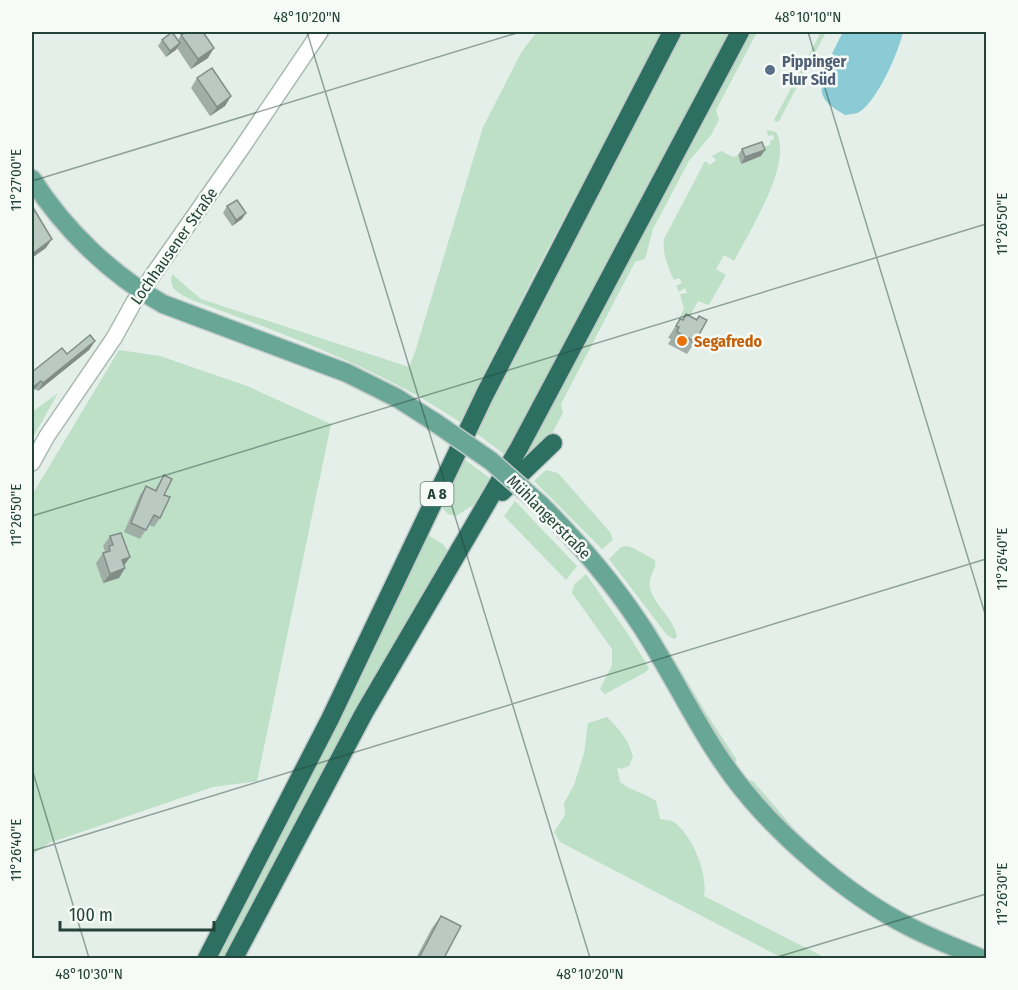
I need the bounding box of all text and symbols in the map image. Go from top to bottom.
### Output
text: 48°10'20"N [273,8,341,26]
text: 48°10'10"N [775,8,841,26]
place label: Pippinger Flur Süd [782,52,846,89]
marker: Pippinger Flur Süd [763,63,777,77]
text: 11°27'00"E [7,149,25,211]
street label: Lochhausener Straße [127,184,221,308]
text: 11°26'50"E [993,193,1011,255]
place label: Segafredo [694,332,762,351]
marker: Segafredo [675,334,689,348]
street label: Mühlangerstraße [503,471,595,563]
road number: A 8 [420,482,454,506]
text: 11°26'50"E [7,484,25,546]
text: 11°26'40"E [993,528,1011,590]
text: 11°26'40"E [7,819,25,881]
text: 11°26'30"E [993,863,1011,925]
scale bar [60,894,214,932]
text: 100 m [69,904,113,926]
text: 48°10'30"N [55,965,123,983]
text: 48°10'20"N [556,965,624,983]

